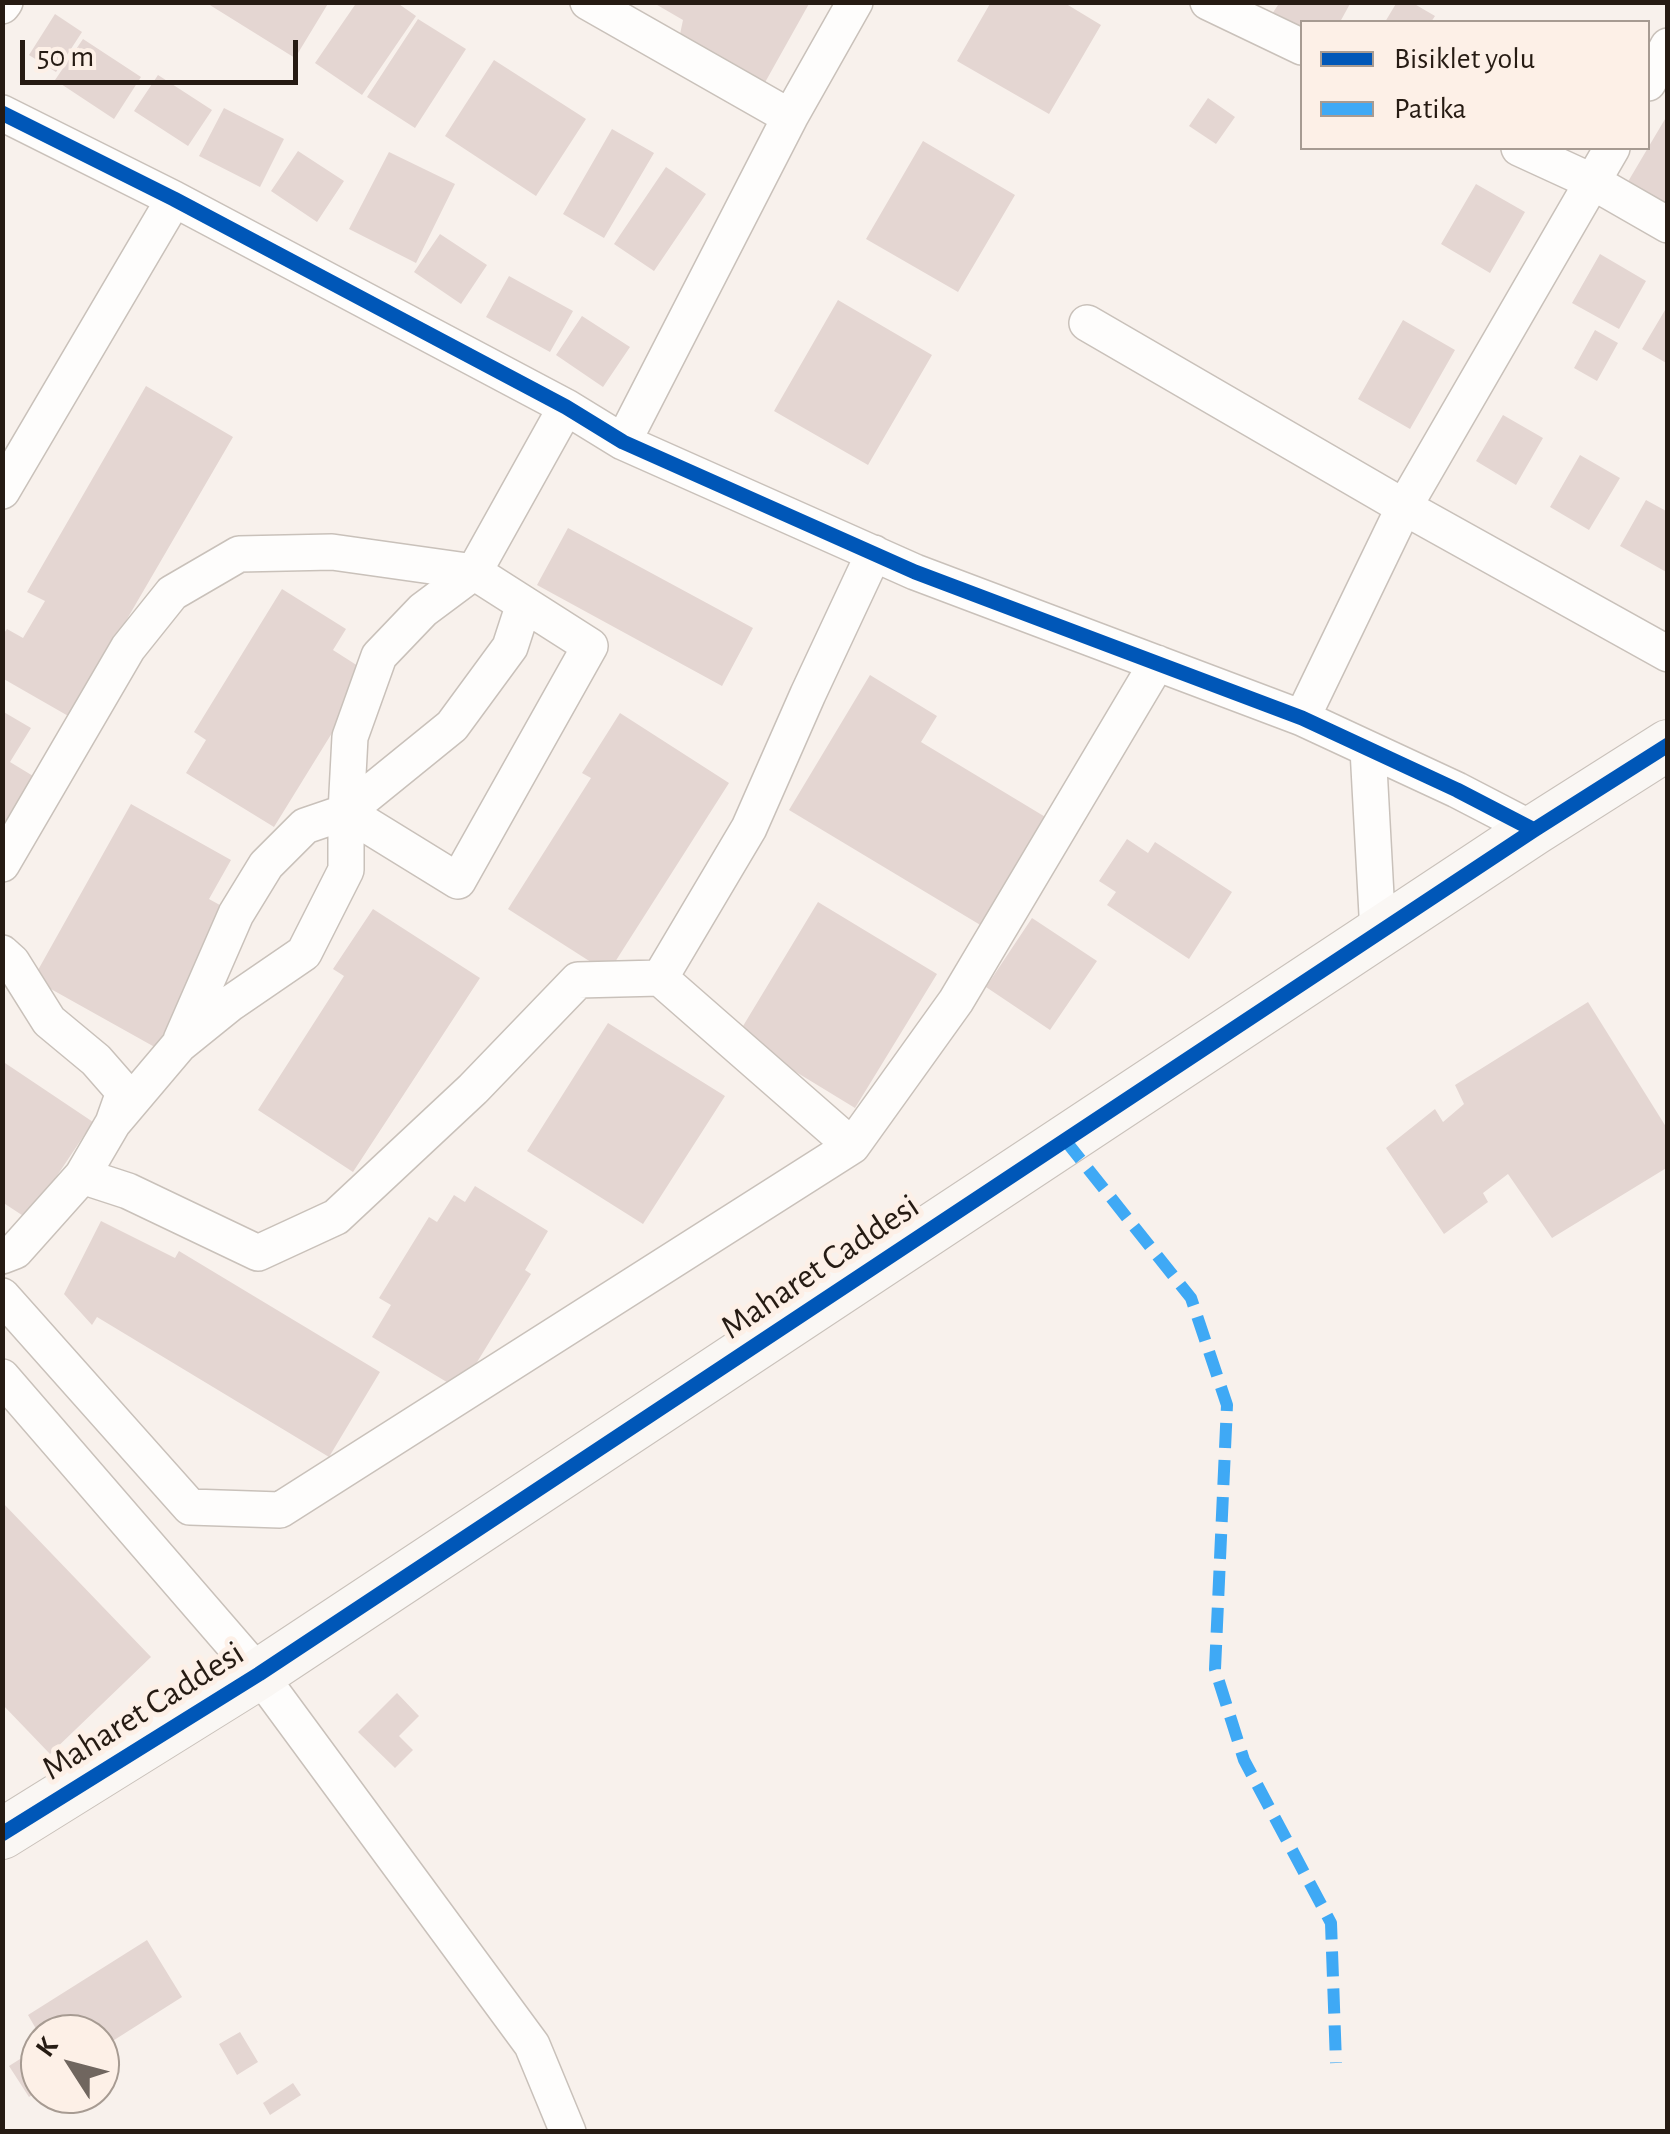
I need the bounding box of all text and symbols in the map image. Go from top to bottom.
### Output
scale bar [25,20,302,82]
legend [1300,20,1650,150]
text: 50 m [37,42,94,72]
text: Bisiklet yolu [1394,44,1535,74]
text: Patika [1394,94,1466,124]
street label: Maharet Caddesi [713,1185,927,1349]
street label: Maharet Caddesi [34,1632,252,1790]
north arrow [20,2014,120,2114]
text: K [31,2033,63,2062]

